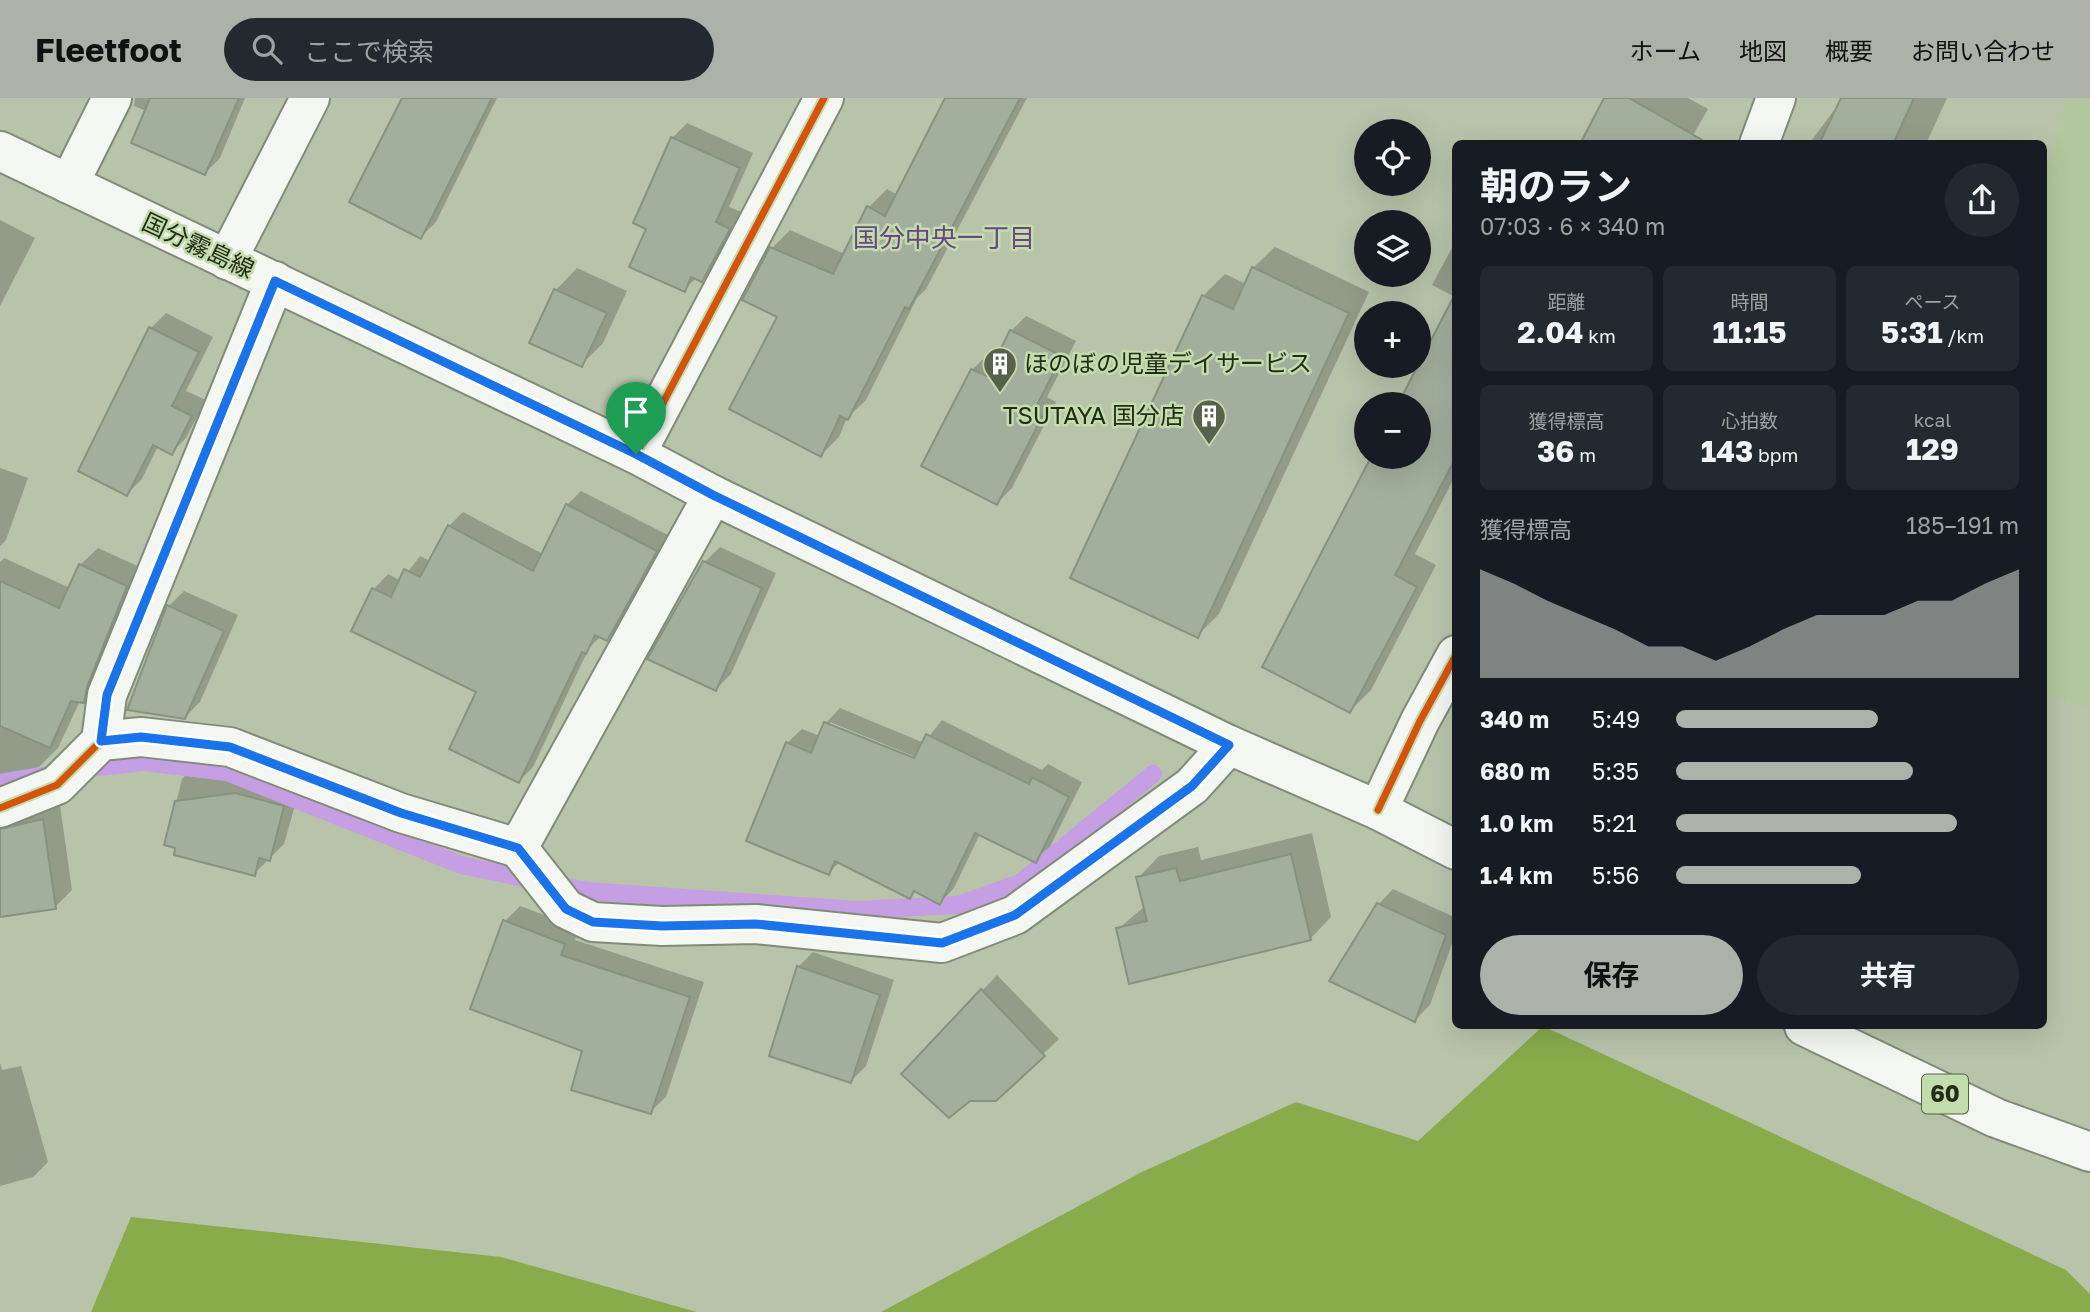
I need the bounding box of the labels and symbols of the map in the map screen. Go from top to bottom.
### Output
street label: 国分霧島線 [138,206,259,283]
district label: 国分中央一丁目 [853,222,1035,253]
building icon: ほのぼの児童デイサービス [981,345,1019,394]
place label: ほのぼの児童デイサービス [1024,348,1312,377]
pin [606,382,666,454]
building icon: TSUTAYA 国分店 [1190,397,1228,446]
place label: TSUTAYA 国分店 [1003,400,1184,429]
road number: 60 [1922,1074,1968,1113]

